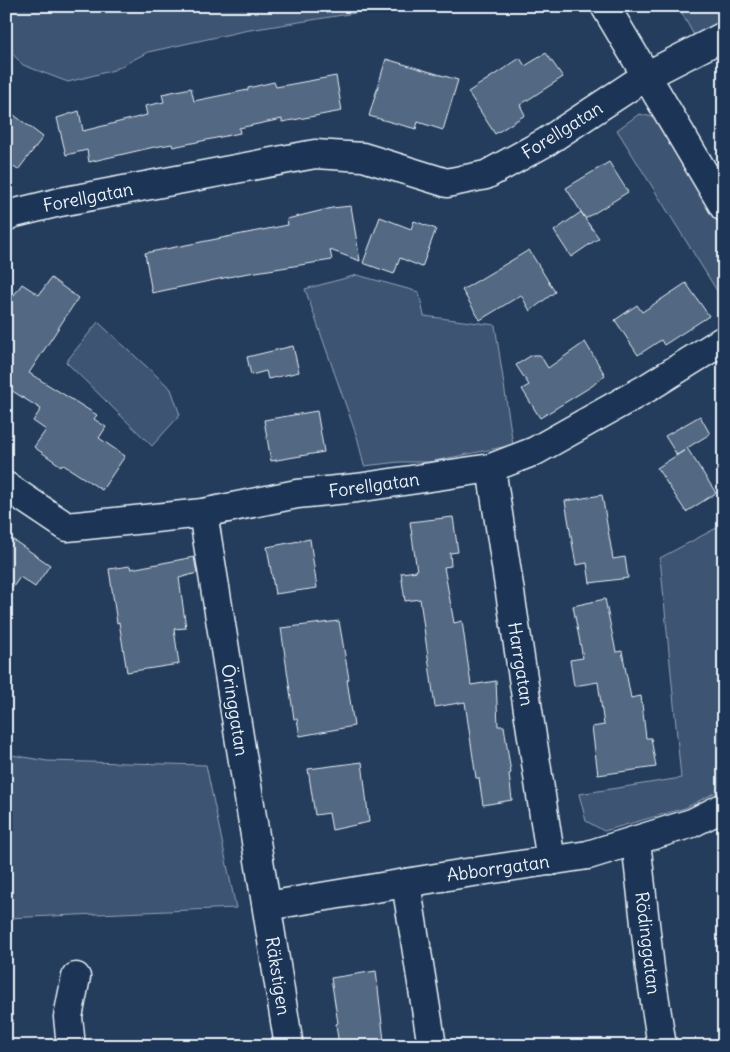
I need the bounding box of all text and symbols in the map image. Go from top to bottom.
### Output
street label: Forellgatan [517,96,607,164]
street label: Forellgatan [41,177,135,217]
street label: Forellgatan [327,467,421,503]
street label: Harrgatan [503,620,539,708]
street label: Öringgatan [216,662,254,758]
street label: Abborrgatan [445,849,551,887]
street label: Rödinggatan [630,890,666,996]
street label: Räkstigen [260,935,296,1017]

